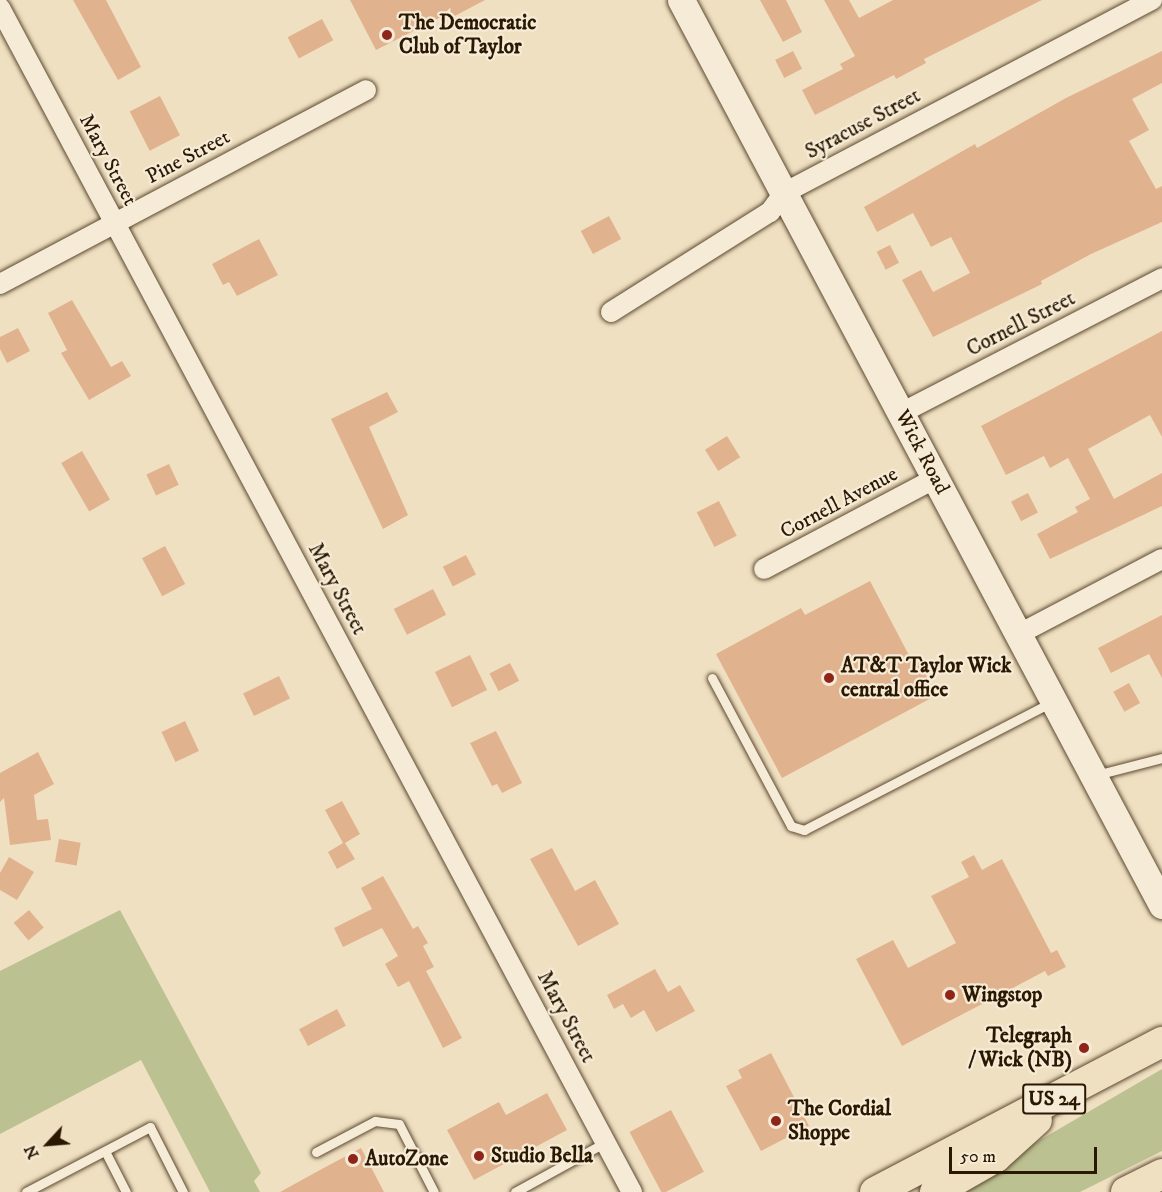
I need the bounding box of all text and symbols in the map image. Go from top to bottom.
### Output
place label: The Democratic Club of Taylor [399,10,536,60]
marker: The Democratic Club of Taylor [380,28,394,42]
street label: Syracuse Street [801,83,925,165]
street label: Mary Street [73,110,143,210]
street label: Pine Street [142,124,234,190]
street label: Cornell Street [963,286,1079,362]
street label: Wick Road [889,405,955,499]
street label: Cornell Avenue [776,462,902,544]
street label: Mary Street [302,539,372,639]
place label: AT&T Taylor Wick central office [841,653,1012,703]
marker: AT&T Taylor Wick central office [822,671,836,685]
street label: Mary Street [531,967,601,1067]
place label: Wingstop [962,982,1042,1008]
marker: Wingstop [943,988,957,1002]
place label: Telegraph / Wick (NB) [969,1023,1072,1073]
marker: Telegraph / Wick (NB) [1077,1041,1091,1055]
road number: US 24 [1021,1082,1087,1116]
place label: The Cordial Shoppe [788,1096,891,1146]
north arrow [18,1114,78,1174]
marker: The Cordial Shoppe [769,1114,783,1128]
scale bar [952,1135,1100,1173]
text: N [20,1142,44,1162]
place label: Studio Bella [491,1143,593,1169]
place label: AutoZone [365,1146,449,1172]
text: 50 m [960,1146,996,1168]
marker: Studio Bella [472,1149,486,1163]
marker: AutoZone [346,1152,360,1166]

